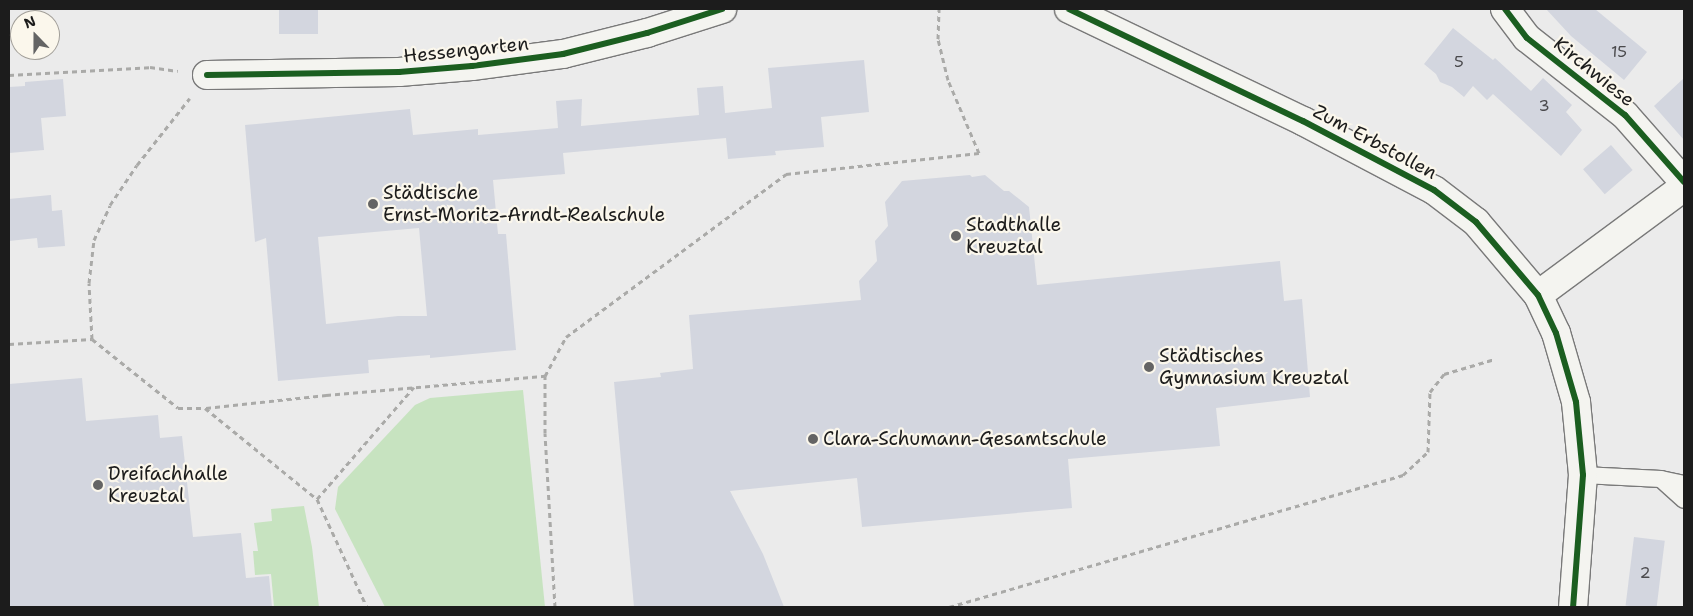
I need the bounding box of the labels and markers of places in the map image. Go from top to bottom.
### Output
place label: Städtische Ernst-Moritz-Arndt-Realschule [383,182,665,226]
marker: Städtische Ernst-Moritz-Arndt-Realschule [367,198,379,210]
place label: Stadthalle Kreuztal [966,214,1061,258]
marker: Stadthalle Kreuztal [950,230,962,242]
place label: Städtisches Gymnasium Kreuztal [1159,345,1349,389]
marker: Städtisches Gymnasium Kreuztal [1143,361,1155,373]
place label: Clara-Schumann-Gesamtschule [823,428,1107,450]
marker: Clara-Schumann-Gesamtschule [807,433,819,445]
place label: Dreifachhalle Kreuztal [108,463,228,507]
marker: Dreifachhalle Kreuztal [92,479,104,491]

